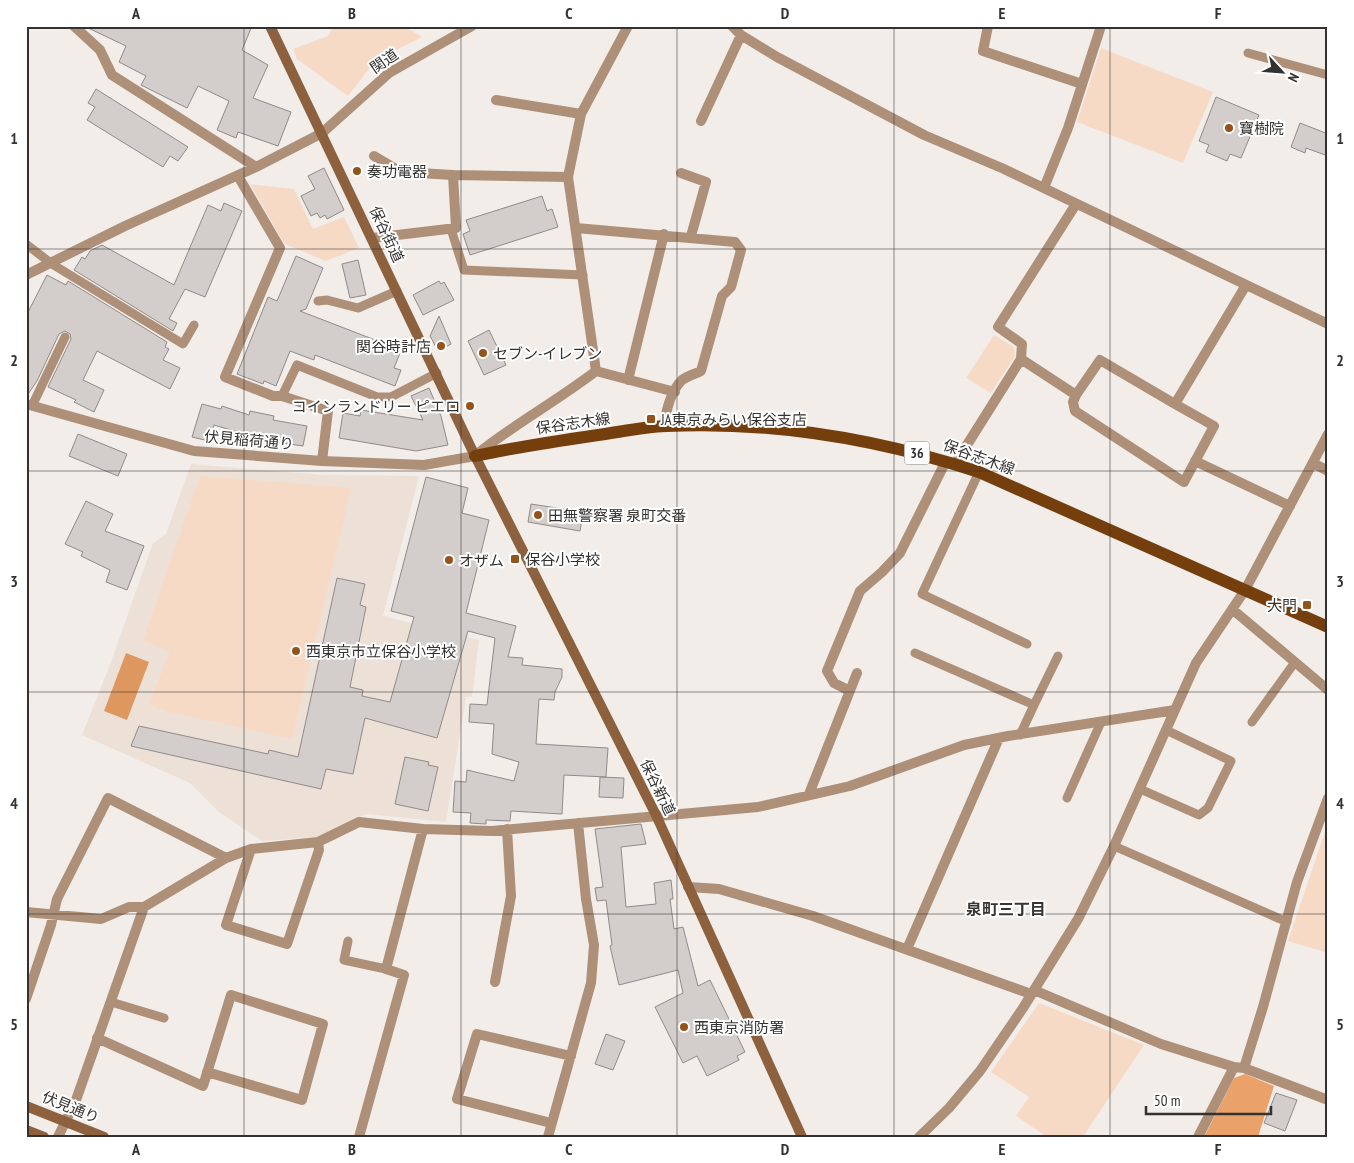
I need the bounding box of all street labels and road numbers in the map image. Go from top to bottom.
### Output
street label: 関道 [366,45,402,77]
street label: 保谷街道 [366,203,408,265]
street label: 保谷志木線 [535,408,611,438]
street label: 伏見稲荷通り [203,427,295,453]
street label: 保谷志木線 [941,435,1017,479]
road number: 36 [904,442,930,464]
street label: 保谷新道 [636,756,680,818]
street label: 伏見通り [40,1087,102,1127]

